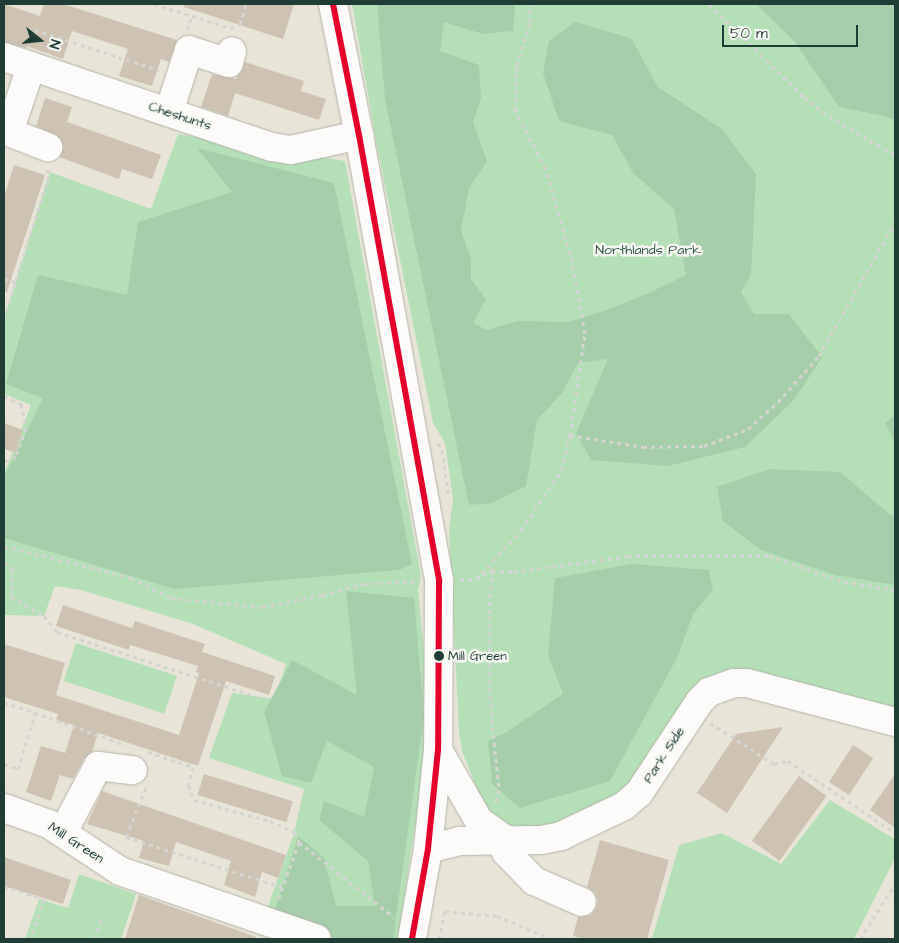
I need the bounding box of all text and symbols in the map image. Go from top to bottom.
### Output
north arrow [15,15,65,65]
scale bar [724,15,860,47]
text: 50 m [730,23,768,44]
text: N [44,37,65,51]
street label: Cheshunts [146,98,214,134]
park label: Northlands Park [595,242,701,258]
place label: Mill Green [448,648,507,664]
marker: Mill Green [434,651,444,661]
street label: Park Side [640,724,688,786]
street label: Mill Green [45,819,107,867]

